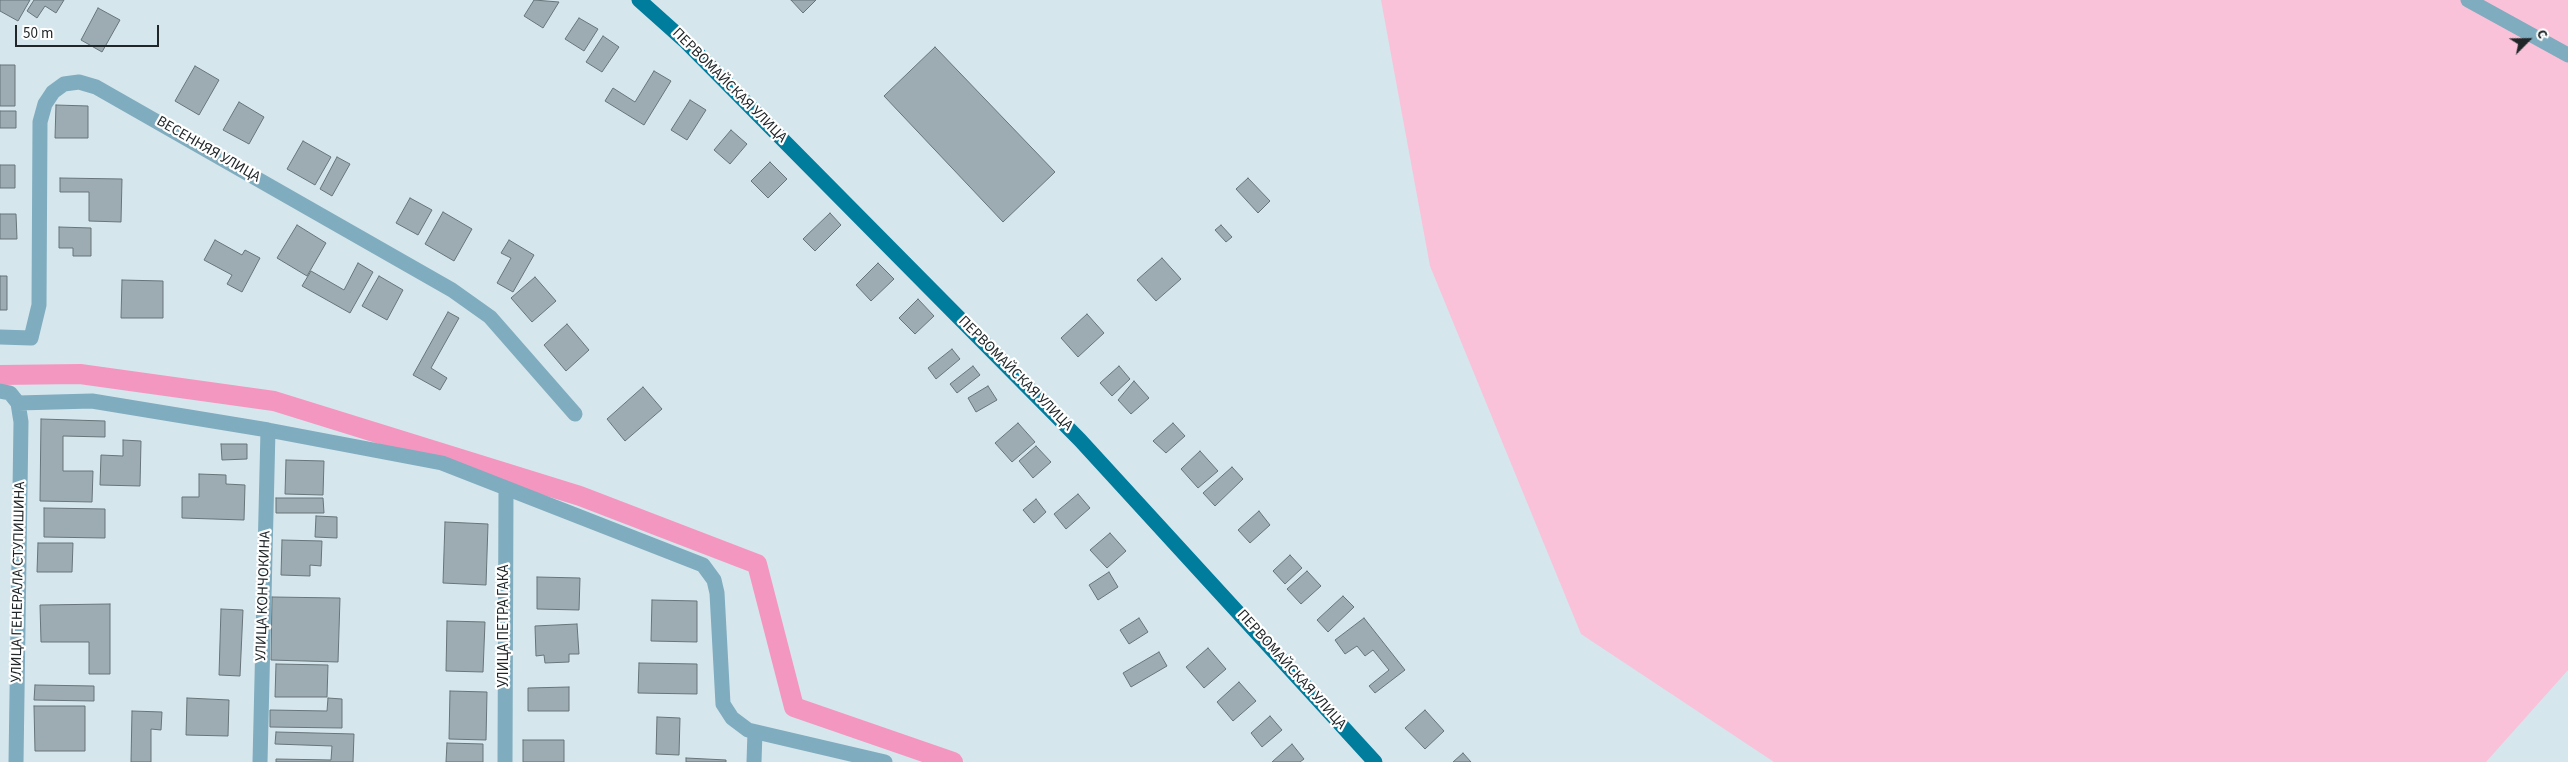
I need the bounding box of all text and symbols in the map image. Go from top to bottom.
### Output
scale bar [18,15,161,47]
north arrow [2503,15,2553,65]
text: 50 m [23,23,53,44]
street label: ПЕРВОМАЙСКАЯ УЛИЦА [668,25,790,147]
text: С [2531,26,2553,42]
street label: ВЕСЕННЯЯ УЛИЦА [153,113,263,187]
street label: ПЕРВОМАЙСКАЯ УЛИЦА [954,313,1076,435]
street label: УЛИЦА ГЕНЕРАЛА СТУПИШИНА [8,481,30,683]
street label: УЛИЦА КОНЧОКИНА [253,530,275,662]
street label: УЛИЦА ПЕТРА ГАКА [496,565,514,687]
street label: ПЕРВОМАЙСКАЯ УЛИЦА [1233,606,1349,734]

